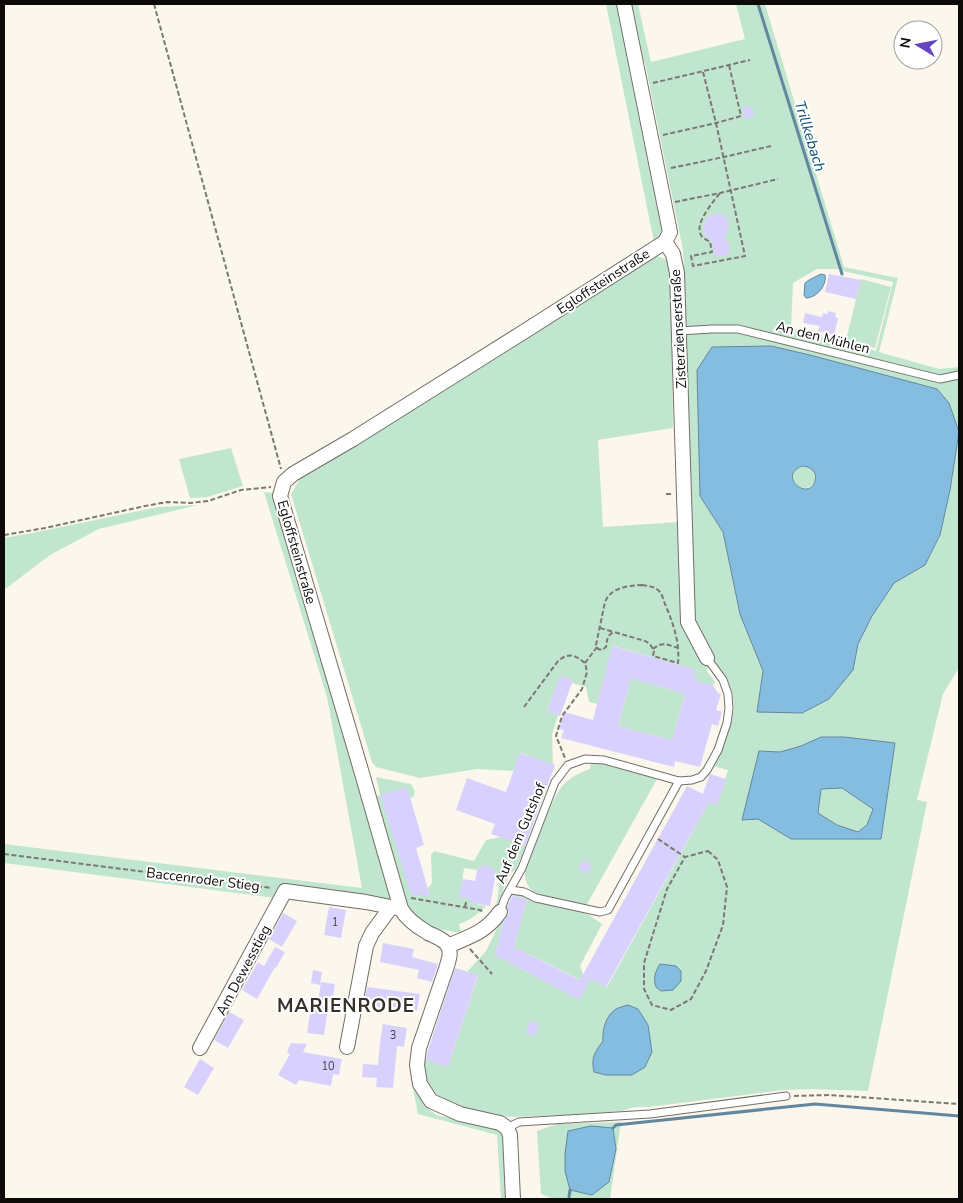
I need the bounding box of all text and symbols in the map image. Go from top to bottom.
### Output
north arrow [893,20,943,70]
text: N [895,36,916,50]
water label: Trillkebach [790,98,830,174]
street label: Egloffsteinstraße [553,244,653,319]
street label: Zisterzienserstraße [666,269,691,389]
street label: An den Mühlen [774,317,872,358]
street label: Egloffsteinstraße [273,498,320,606]
street label: Auf dem Gutshof [491,780,550,886]
street label: Baccenroder Stieg [145,863,261,896]
house number: 1 [332,915,338,930]
street label: Am Dewesstieg [212,922,275,1019]
district label: MARIENRODE [277,993,415,1019]
house number: 3 [390,1028,396,1043]
house number: 10 [321,1059,335,1074]

